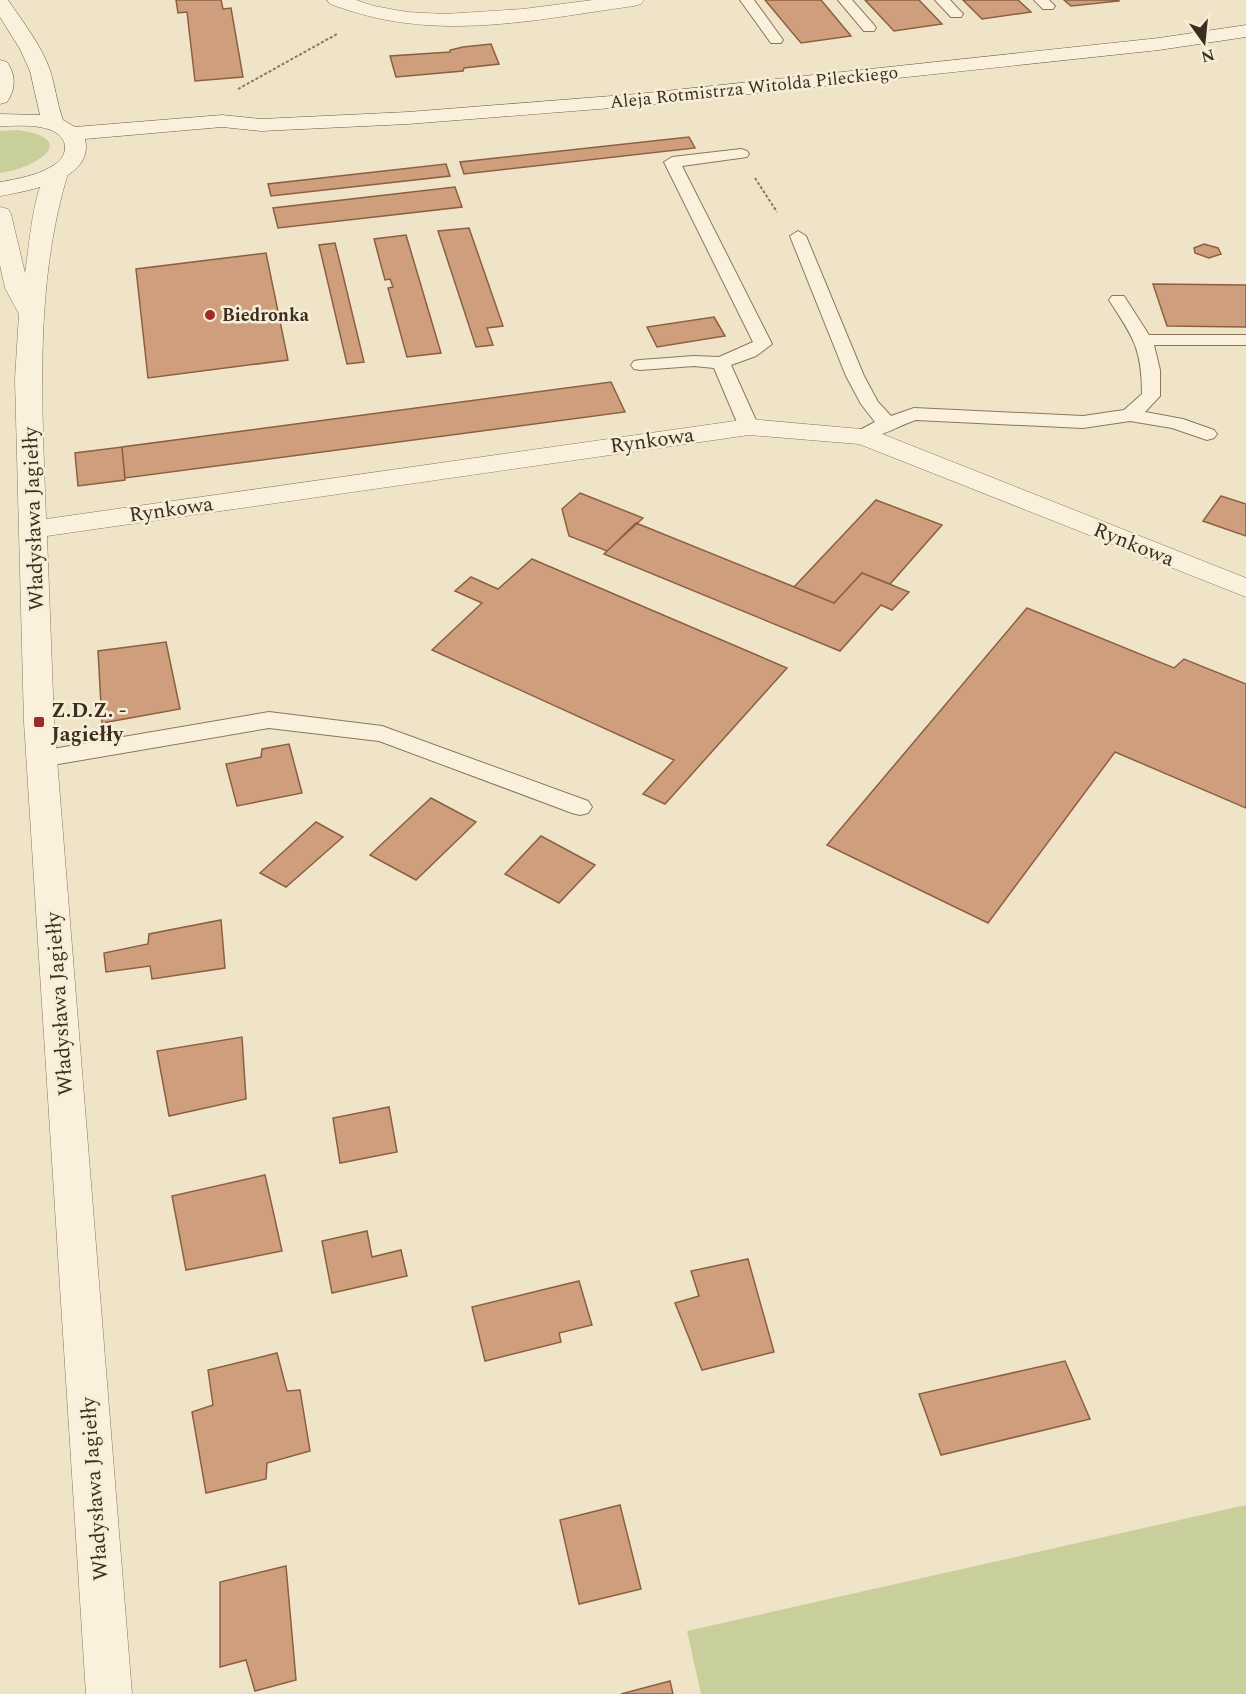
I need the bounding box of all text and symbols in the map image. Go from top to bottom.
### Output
north arrow [1174,12,1234,72]
text: N [1198,42,1217,69]
street label: Aleja Rotmistrza Witolda Pileckiego [609,59,900,116]
place label: Biedronka [222,302,310,329]
marker: Biedronka [203,308,217,322]
street label: Rynkowa [608,419,697,463]
street label: Władysława Jagiełły [15,426,53,612]
street label: Rynkowa [127,488,216,532]
street label: Rynkowa [1088,514,1180,576]
place label: Z.D.Z. - Jagiełły [51,695,126,751]
marker: Z.D.Z. - Jagiełły [32,715,46,729]
street label: Władysława Jagiełły [38,910,82,1097]
street label: Władysława Jagiełły [73,1395,117,1582]

